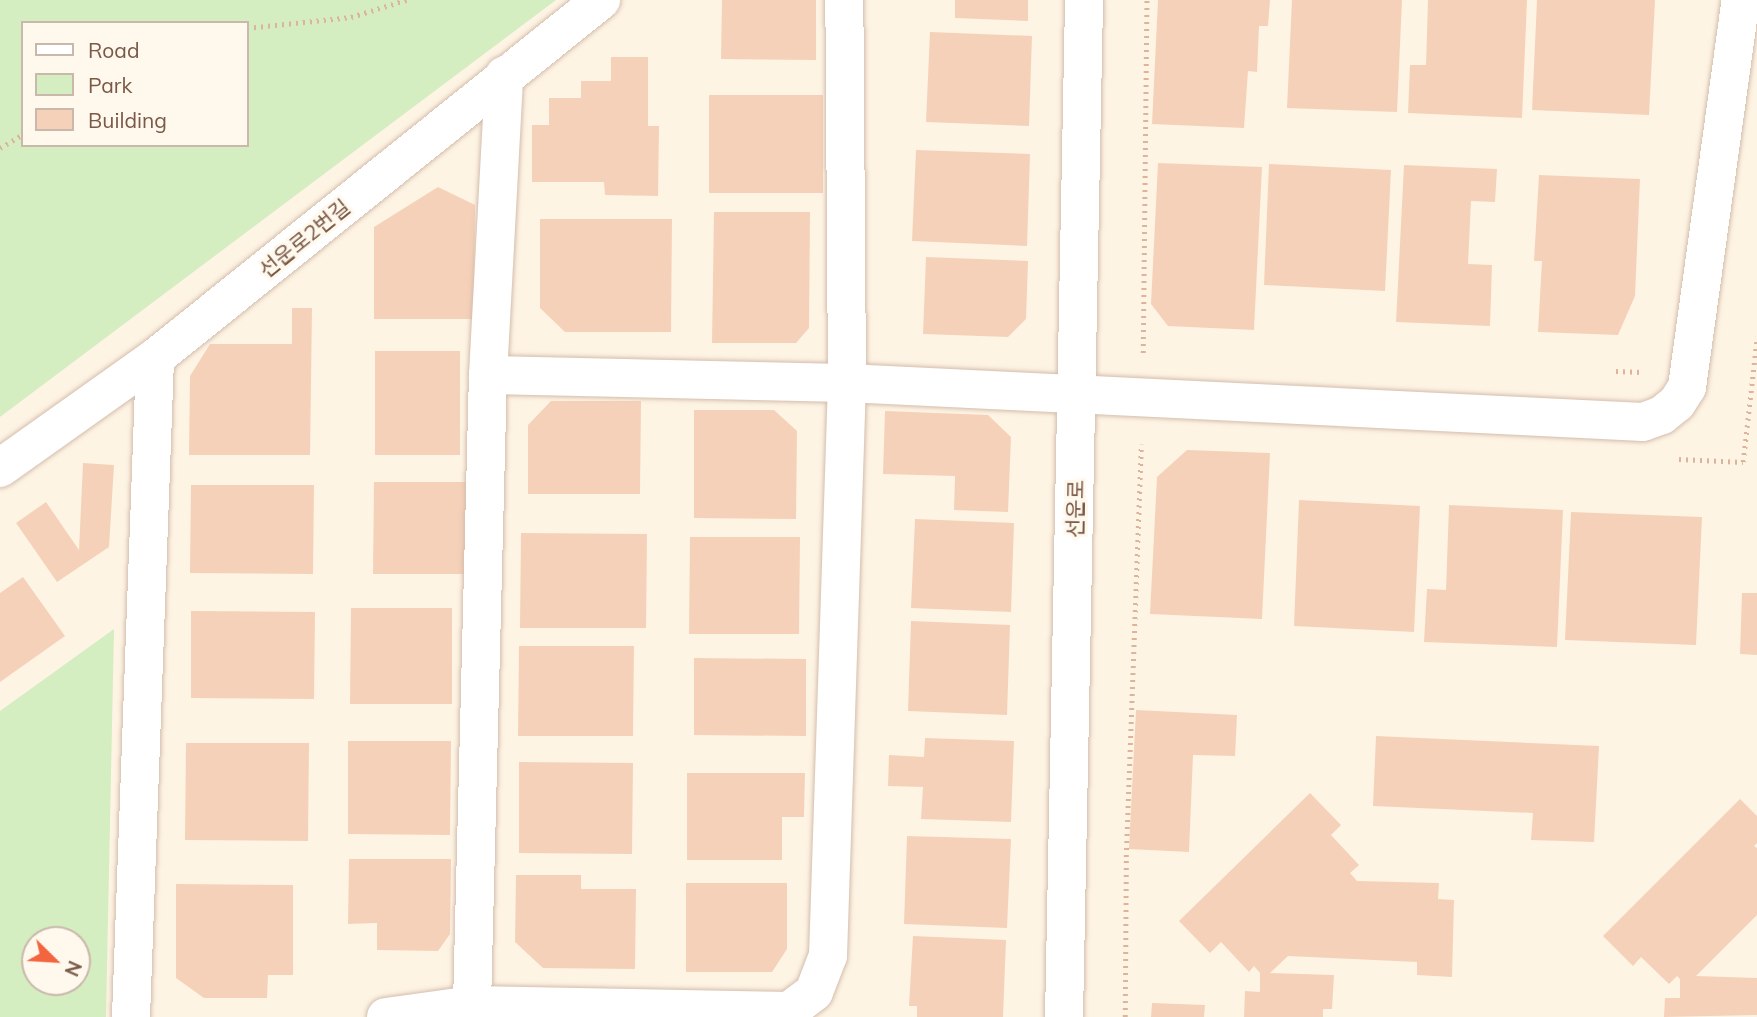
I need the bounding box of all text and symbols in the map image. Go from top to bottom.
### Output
legend [21,21,248,147]
text: Road [88,37,139,63]
text: Park [88,72,132,98]
text: Building [88,107,167,133]
street label: 선운로2번길 [254,194,354,282]
street label: 선운로 [1062,480,1088,538]
north arrow [21,926,91,996]
text: N [59,957,87,980]

